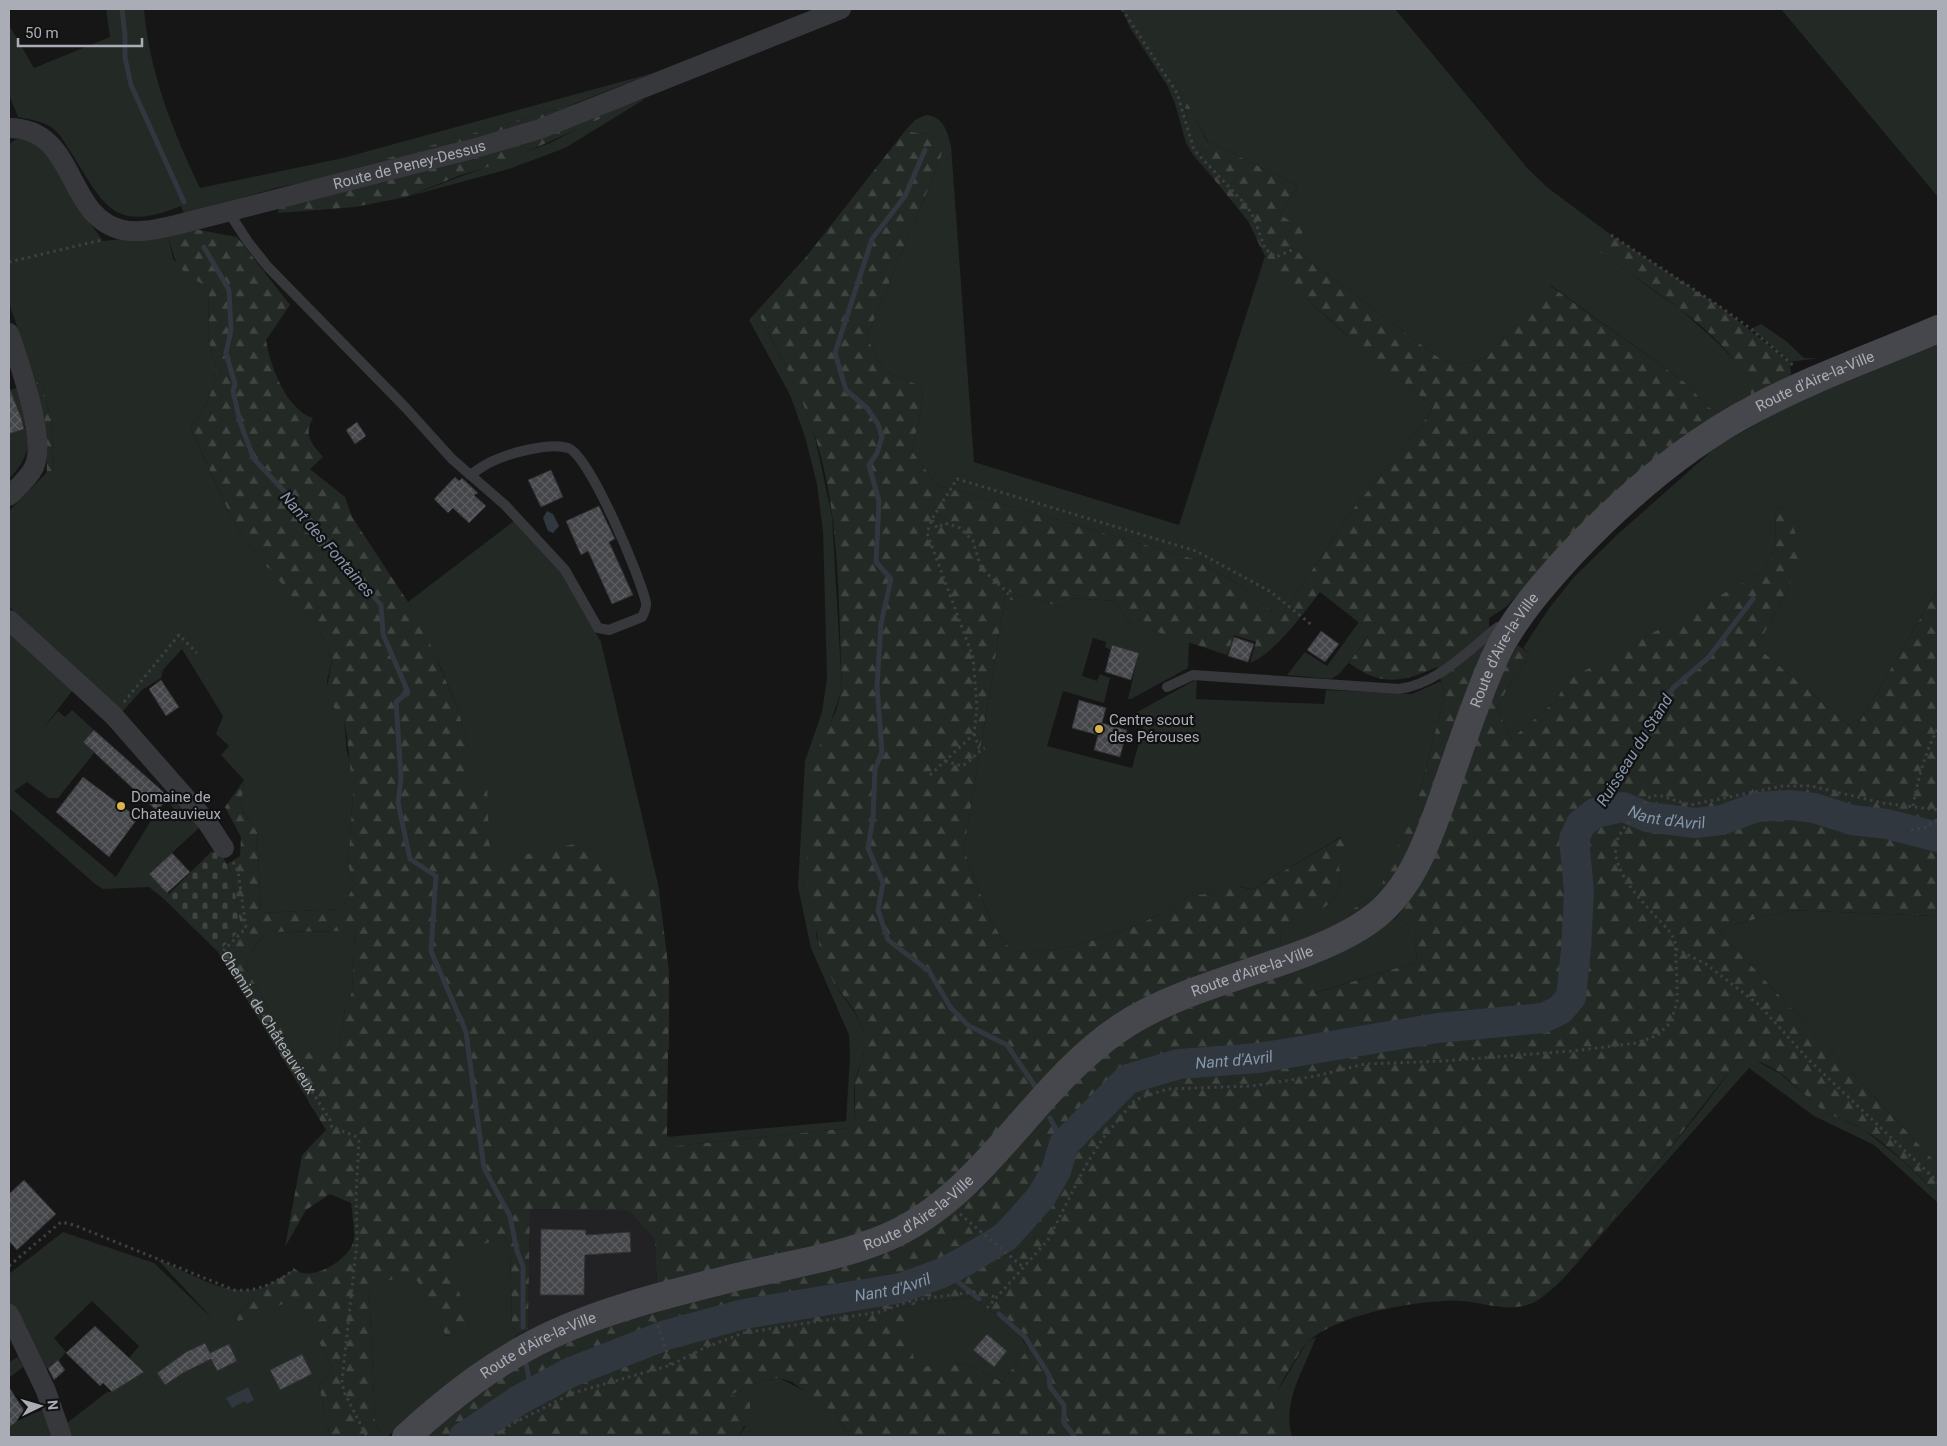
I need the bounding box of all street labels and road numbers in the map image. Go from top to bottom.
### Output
street label: Route de Peney-Dessus [331,136,488,193]
street label: Route d'Aire-la-Ville [1753,347,1877,416]
street label: Route d'Aire-la-Ville [1466,589,1542,710]
street label: Route d'Aire-la-Ville [1188,942,1316,1001]
street label: Chemin de Châteauvieux [216,948,320,1098]
street label: Route d'Aire-la-Ville [861,1171,977,1254]
street label: Route d'Aire-la-Ville [477,1308,599,1383]

